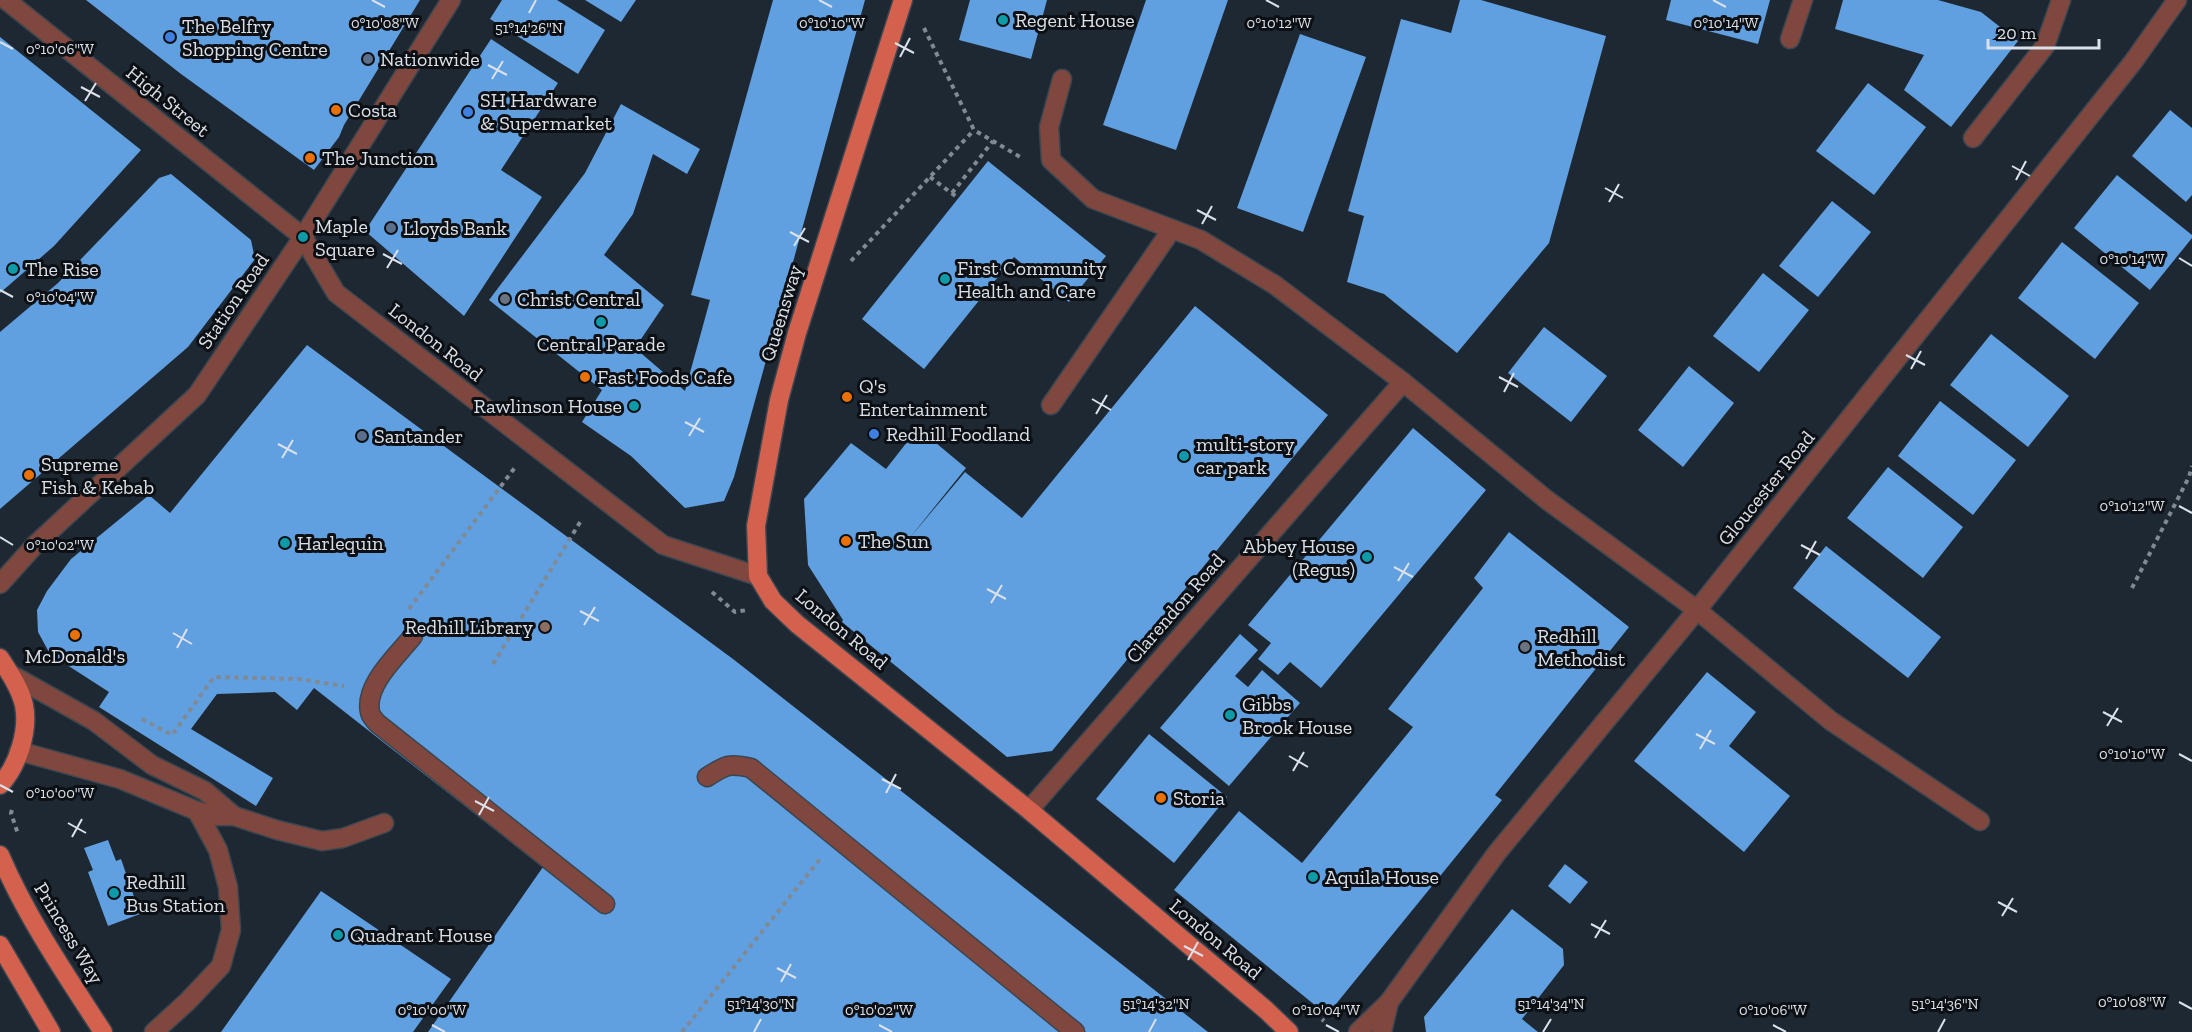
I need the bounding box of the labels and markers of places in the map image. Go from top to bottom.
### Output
place label: Regent House [1015,8,1135,32]
marker: Regent House [996,13,1010,27]
place label: The Belfry Shopping Centre [182,14,328,61]
marker: The Belfry Shopping Centre [163,30,177,44]
place label: Nationwide [380,47,480,71]
marker: Nationwide [361,52,375,66]
place label: SH Hardware & Supermarket [480,88,612,135]
place label: Costa [348,98,397,122]
marker: Costa [329,103,343,117]
marker: SH Hardware & Supermarket [461,105,475,119]
place label: The Junction [322,146,435,170]
marker: The Junction [303,151,317,165]
place label: Maple Square [315,214,375,261]
place label: Lloyds Bank [403,216,508,240]
marker: Lloyds Bank [384,221,398,235]
marker: Maple Square [296,230,310,244]
place label: First Community Health and Care [957,256,1107,303]
place label: The Rise [25,257,99,281]
marker: The Rise [6,262,20,276]
marker: First Community Health and Care [938,272,952,286]
place label: Christ Central [517,287,640,311]
marker: Christ Central [498,292,512,306]
marker: Central Parade [594,315,608,329]
place label: Central Parade [537,332,665,356]
place label: Fast Foods Cafe [597,365,732,389]
marker: Fast Foods Cafe [578,370,592,384]
place label: Q's Entertainment [859,374,988,421]
marker: Q's Entertainment [840,390,854,404]
place label: Rawlinson House [474,394,622,418]
marker: Rawlinson House [627,399,641,413]
place label: Redhill Foodland [886,422,1030,446]
place label: Santander [374,424,463,448]
marker: Redhill Foodland [867,427,881,441]
marker: Santander [355,429,369,443]
place label: multi-story car park [1196,432,1295,479]
marker: multi-story car park [1177,449,1191,463]
place label: Supreme Fish & Kebab [41,452,154,499]
marker: Supreme Fish & Kebab [22,468,36,482]
place label: The Sun [858,529,929,553]
place label: Harlequin [297,531,384,555]
marker: The Sun [839,534,853,548]
place label: Abbey House (Regus) [1243,534,1355,581]
marker: Harlequin [278,536,292,550]
marker: Abbey House (Regus) [1360,550,1374,564]
place label: Redhill Library [405,615,534,639]
marker: Redhill Library [538,620,552,634]
place label: Redhill Methodist [1537,624,1626,671]
marker: McDonald's [68,628,82,642]
marker: Redhill Methodist [1518,640,1532,654]
place label: McDonald's [25,644,125,668]
place label: Gibbs Brook House [1242,692,1352,739]
marker: Gibbs Brook House [1223,708,1237,722]
place label: Storia [1173,786,1225,810]
marker: Storia [1154,791,1168,805]
place label: Aquila House [1325,865,1439,889]
place label: Redhill Bus Station [126,870,226,917]
marker: Aquila House [1306,870,1320,884]
marker: Redhill Bus Station [107,886,121,900]
place label: Quadrant House [350,923,492,947]
marker: Quadrant House [331,928,345,942]

